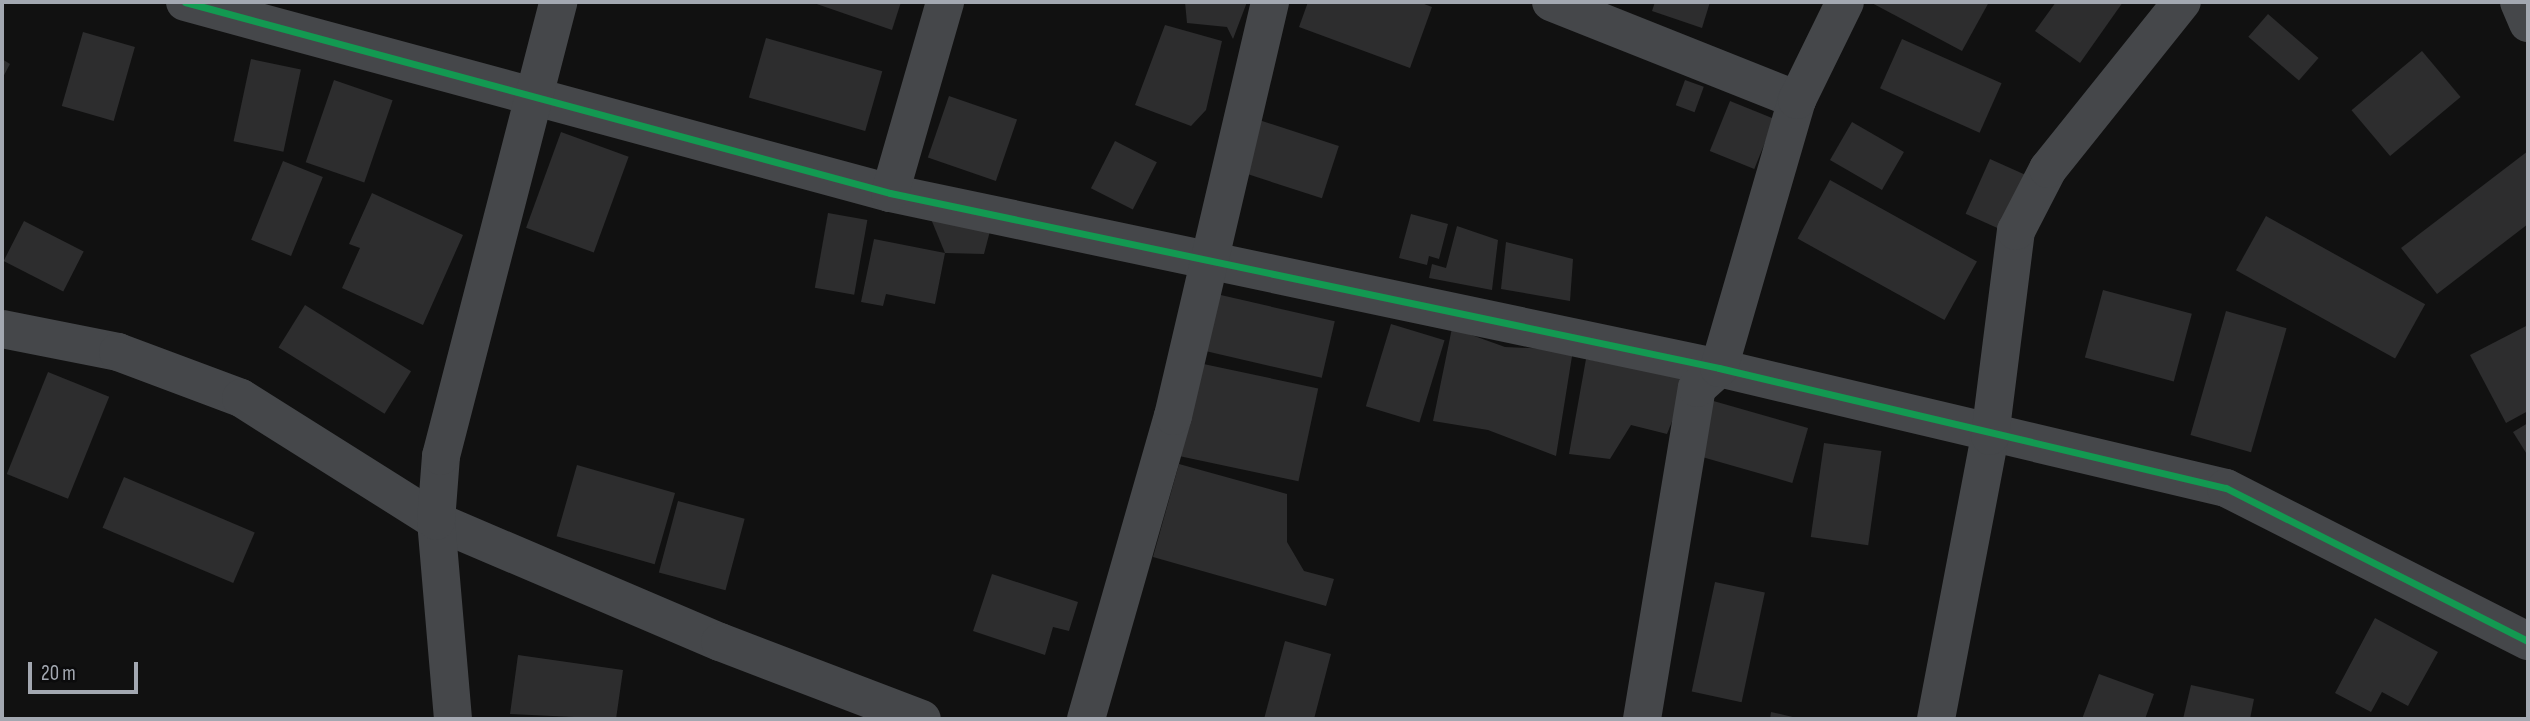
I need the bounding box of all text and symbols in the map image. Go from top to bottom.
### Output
scale bar [32,648,142,692]
text: 20 m [41,661,76,686]

